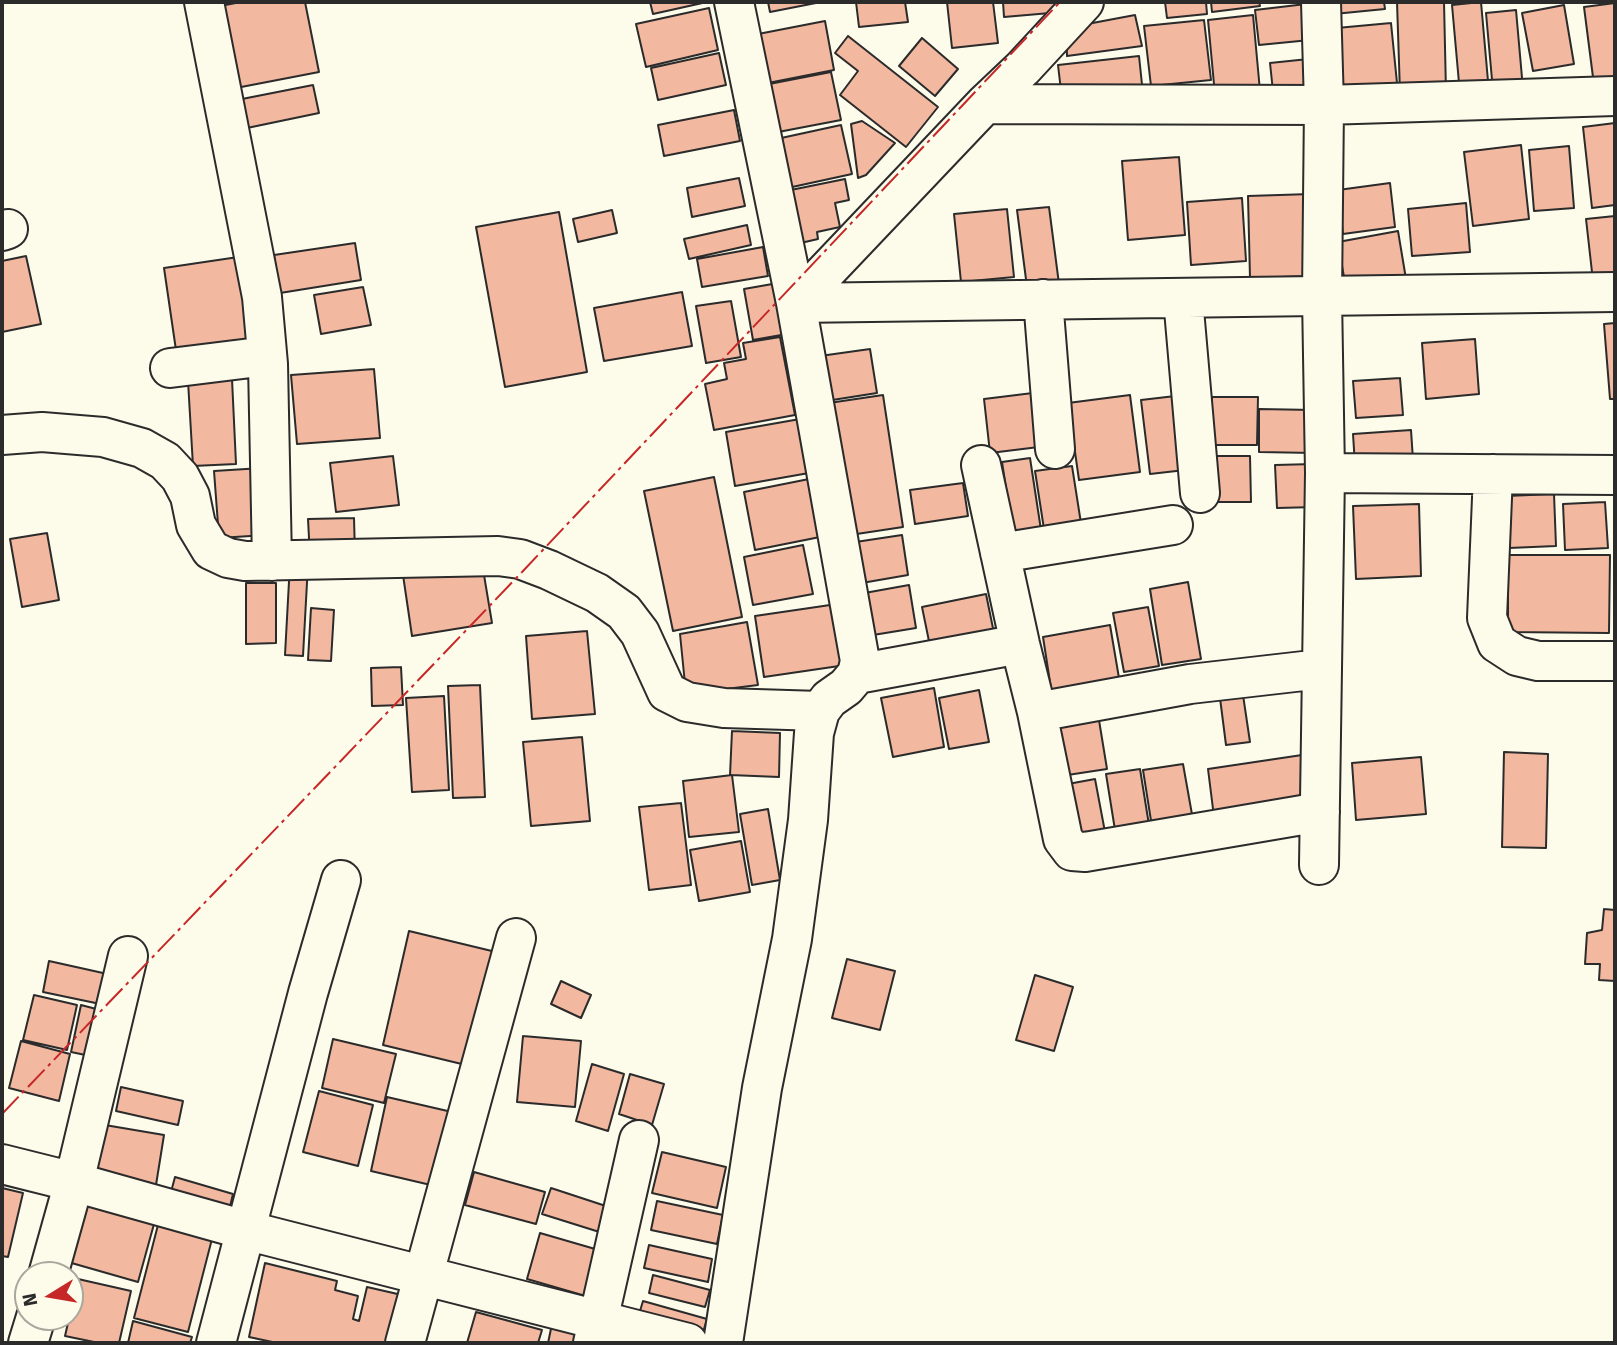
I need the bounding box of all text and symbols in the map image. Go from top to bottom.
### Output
north arrow [14,1261,84,1331]
text: N [17,1291,42,1308]

